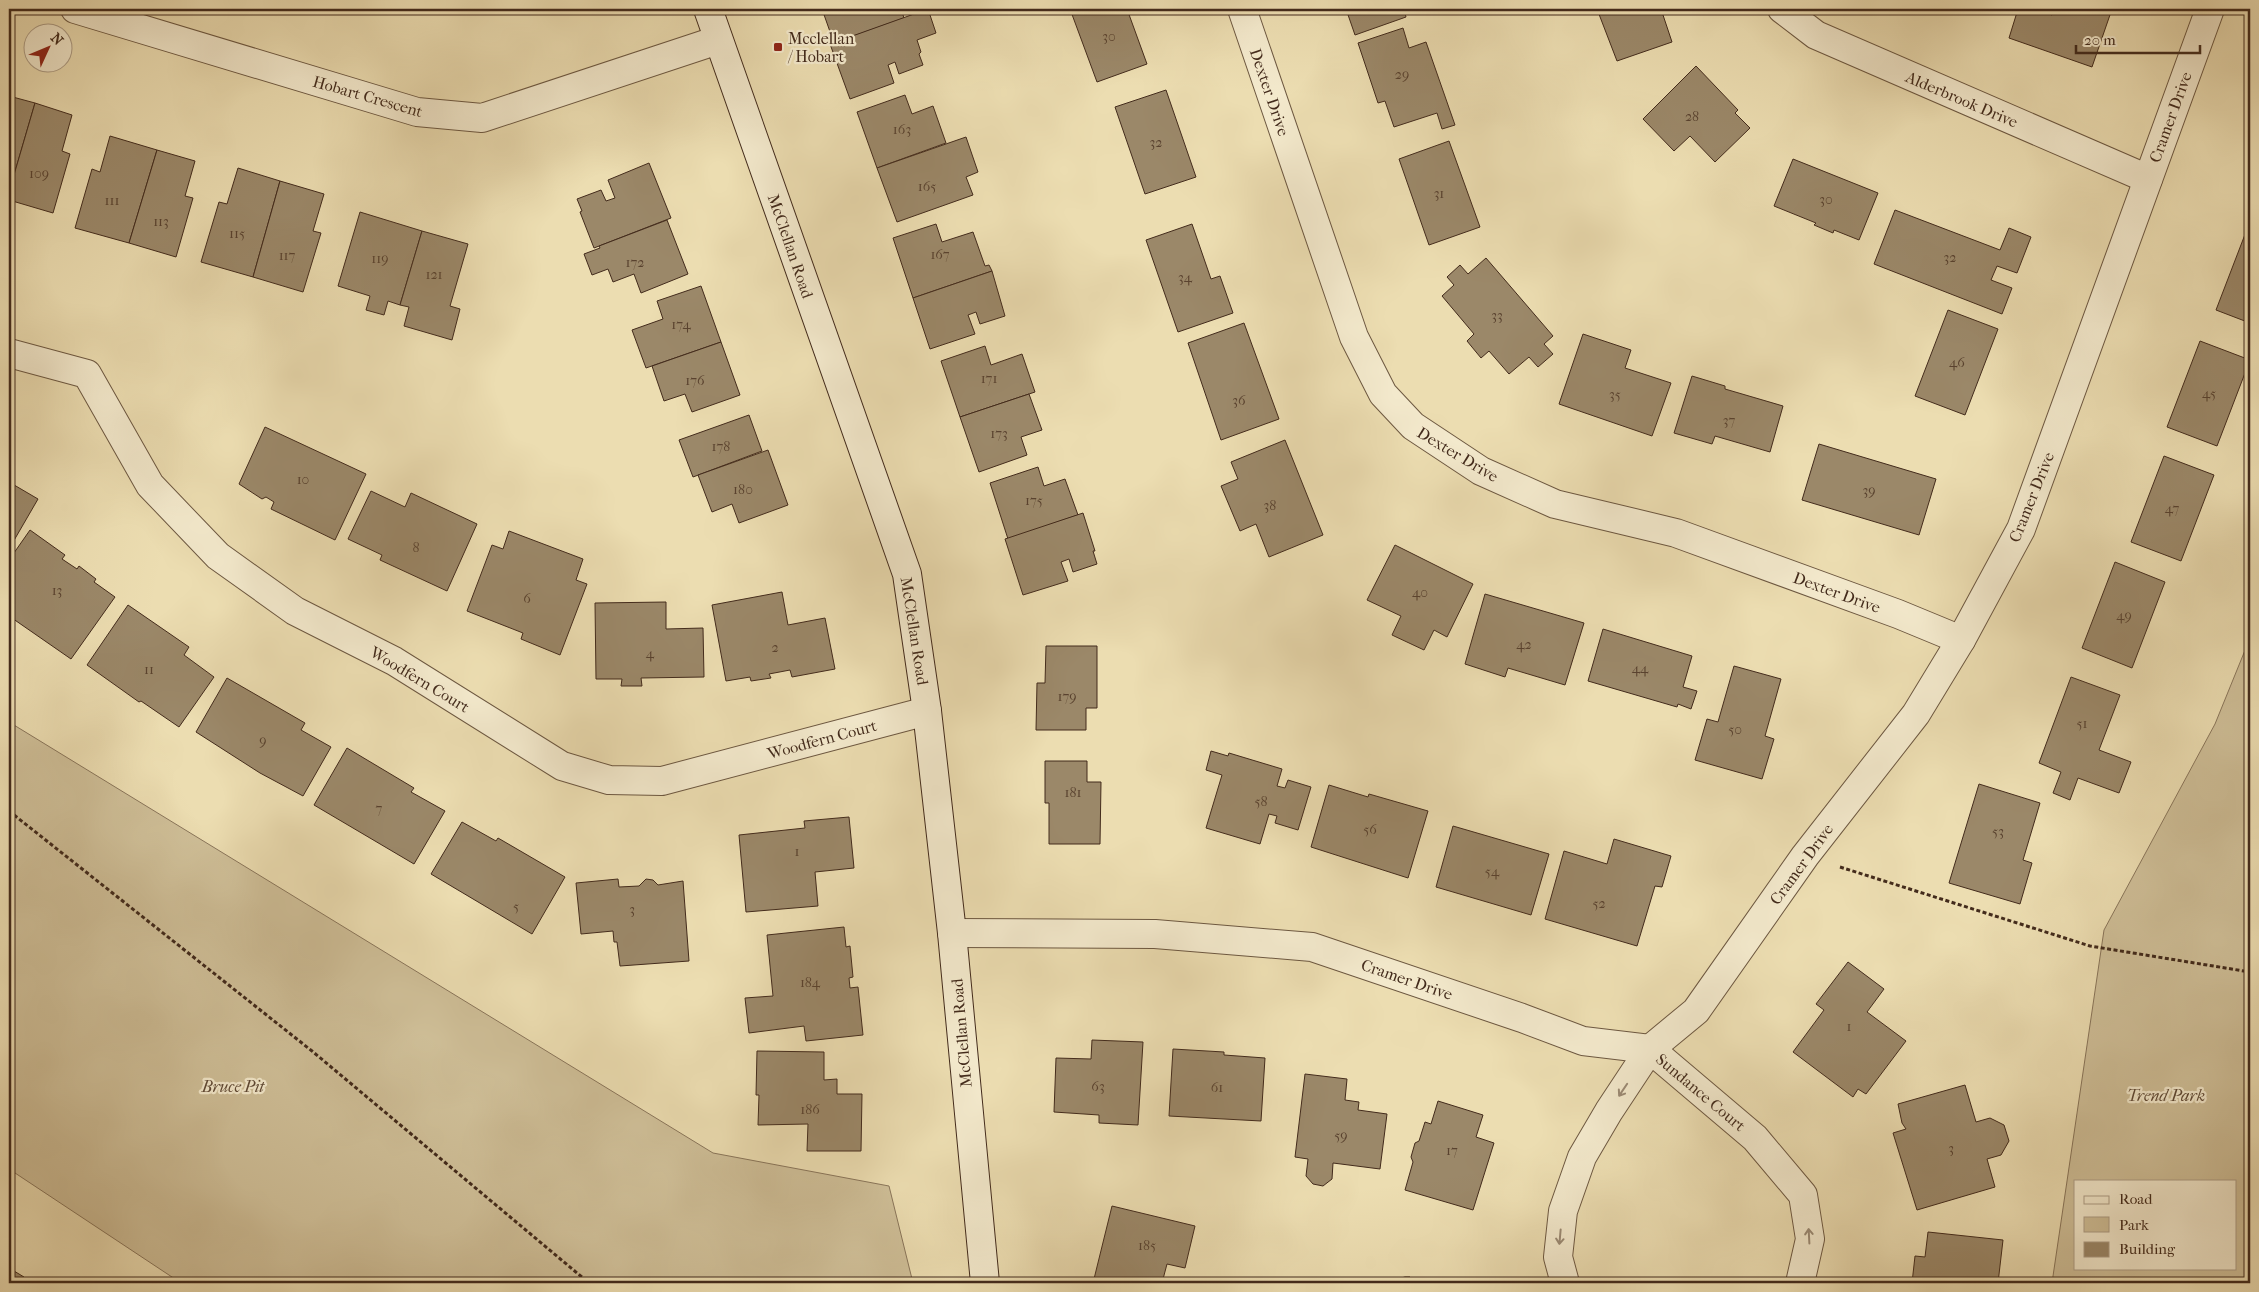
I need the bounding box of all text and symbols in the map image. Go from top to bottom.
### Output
north arrow [22,22,72,72]
scale bar [2076,22,2200,54]
house number: 30 [1102,28,1116,45]
place label: Mcclellan / Hobart [787,29,855,66]
text: N [47,30,67,49]
text: 20 m [2084,31,2116,49]
marker: Mcclellan / Hobart [772,41,784,53]
street label: Dexter Drive [1246,46,1293,138]
house number: 29 [1395,66,1409,83]
street label: Alderbrook Drive [1902,67,2021,132]
street label: Cramer Drive [2145,69,2196,165]
street label: Hobart Crescent [311,72,425,121]
house number: 28 [1685,108,1699,125]
house number: 163 [893,121,911,138]
house number: 32 [1150,134,1162,151]
house number: 109 [29,165,49,182]
house number: 165 [918,178,936,195]
house number: 31 [1434,185,1444,202]
house number: 30 [1819,191,1833,208]
house number: 111 [105,192,120,209]
street label: McClellan Road [764,192,817,301]
house number: 113 [153,213,169,230]
house number: 115 [229,225,245,242]
house number: 167 [930,246,950,263]
house number: 117 [279,247,296,264]
house number: 32 [1944,249,1956,266]
house number: 119 [371,250,389,267]
house number: 172 [626,254,644,271]
house number: 121 [425,266,443,283]
house number: 34 [1178,269,1193,286]
house number: 33 [1491,307,1503,324]
house number: 174 [671,316,692,333]
house number: 46 [1949,354,1965,371]
house number: 171 [981,370,997,387]
house number: 176 [685,372,705,389]
house number: 45 [2202,385,2216,402]
house number: 35 [1609,386,1621,403]
house number: 36 [1232,392,1246,409]
house number: 37 [1723,412,1735,429]
street label: Dexter Drive [1414,423,1502,486]
house number: 173 [990,425,1008,442]
house number: 178 [712,438,730,455]
street label: Cramer Drive [2005,449,2058,545]
house number: 10 [297,471,309,488]
house number: 180 [733,481,753,498]
house number: 39 [1862,482,1876,499]
house number: 175 [1025,492,1043,509]
house number: 38 [1264,497,1276,514]
house number: 47 [2165,500,2180,517]
house number: 8 [412,539,420,556]
street label: Dexter Drive [1791,568,1883,617]
street label: McClellan Road [897,576,932,687]
house number: 13 [52,582,62,599]
house number: 40 [1412,584,1428,601]
house number: 6 [523,590,531,607]
house number: 49 [2116,607,2132,624]
house number: 42 [1516,636,1532,653]
house number: 2 [771,639,779,656]
street label: Woodfern Court [366,642,473,717]
house number: 4 [646,645,655,662]
house number: 44 [1632,660,1649,677]
house number: 11 [144,661,154,678]
house number: 179 [1057,688,1077,705]
house number: 51 [2076,715,2088,732]
street label: Woodfern Court [764,716,879,763]
house number: 50 [1728,721,1742,738]
house number: 9 [259,732,267,749]
house number: 181 [1064,784,1082,801]
house number: 58 [1254,793,1268,810]
house number: 7 [376,800,383,817]
street label: Cramer Drive [1766,820,1837,908]
house number: 56 [1363,821,1377,838]
house number: 53 [1992,823,2004,840]
house number: 1 [795,843,800,860]
house number: 54 [1485,863,1500,880]
house number: 52 [1592,895,1606,912]
house number: 5 [513,898,519,915]
house number: 3 [629,901,635,918]
street label: Cramer Drive [1359,955,1455,1004]
house number: 184 [800,974,821,991]
street label: McClellan Road [947,978,976,1088]
house number: 1 [1847,1018,1852,1035]
street label: Sundance Court [1652,1050,1749,1135]
park label: Bruce Pit [201,1077,265,1096]
house number: 63 [1091,1078,1105,1095]
house number: 61 [1211,1079,1223,1096]
one-way arrow [1618,1083,1629,1097]
park label: Trend Park [2127,1086,2205,1105]
house number: 186 [800,1101,820,1118]
house number: 59 [1334,1127,1348,1144]
house number: 3 [1948,1140,1954,1157]
house number: 17 [1446,1142,1458,1159]
legend [2074,1180,2236,1270]
text: Road [2119,1190,2153,1208]
text: Park [2119,1216,2149,1234]
one-way arrow [1804,1228,1813,1244]
one-way arrow [1555,1229,1565,1245]
house number: 185 [1138,1237,1156,1254]
text: Building [2119,1240,2176,1258]

